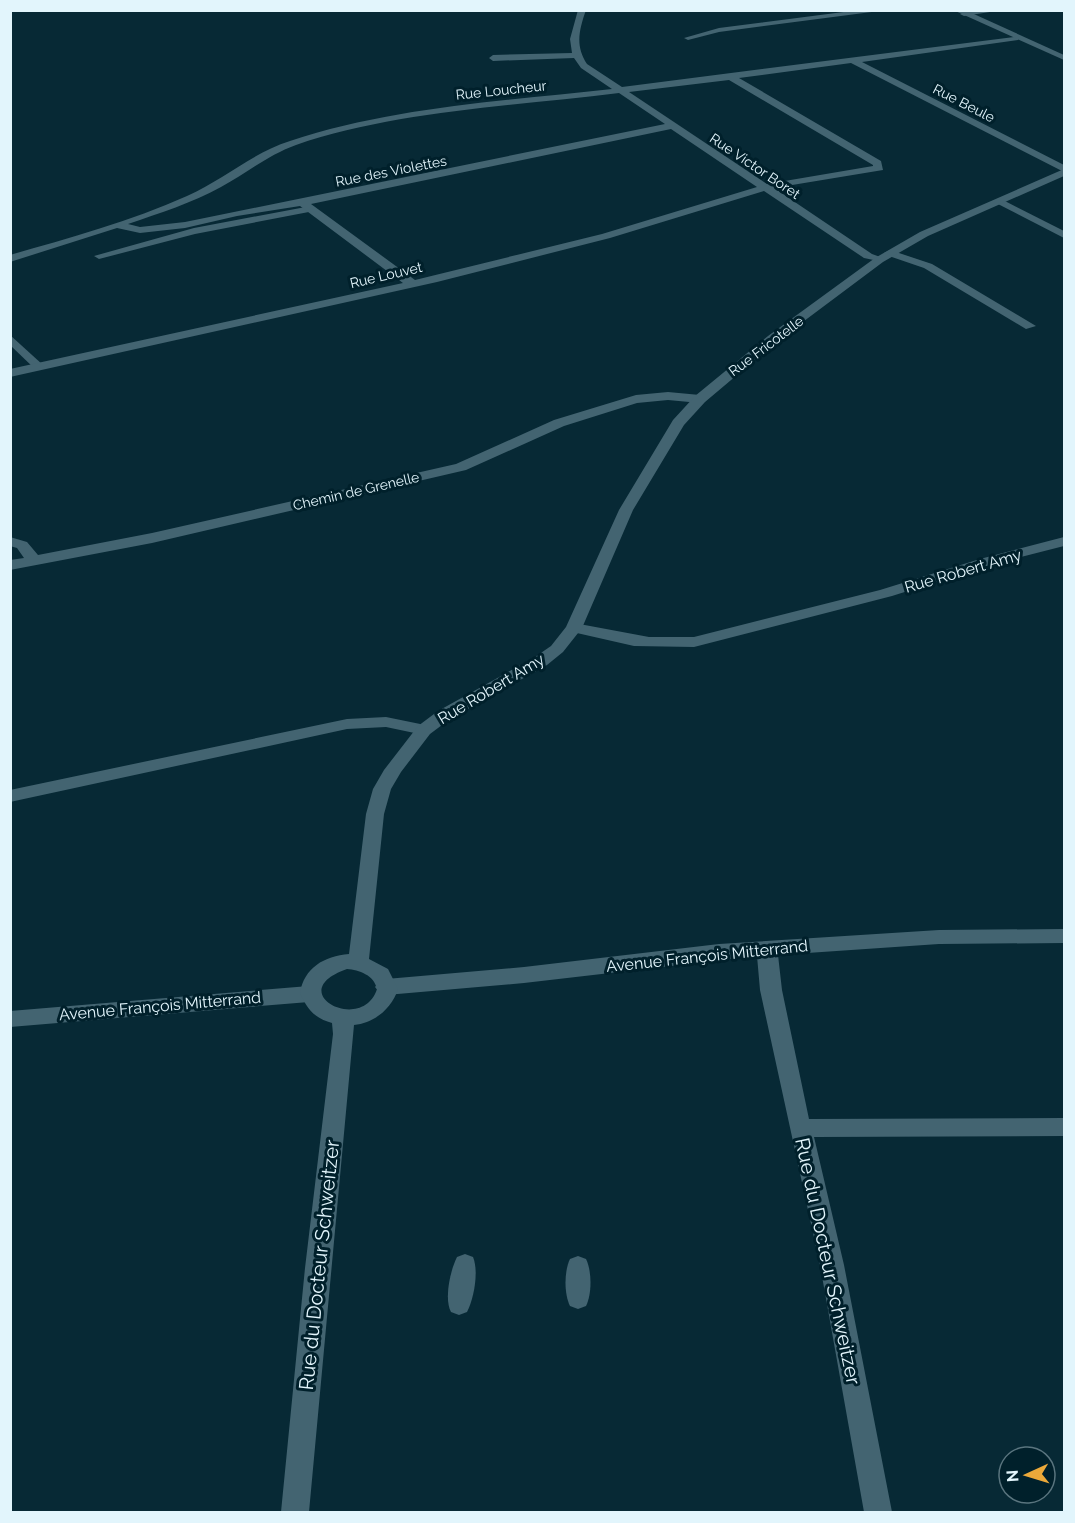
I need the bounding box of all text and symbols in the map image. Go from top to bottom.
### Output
street label: Rue Loucheur [455,77,547,103]
street label: Rue Beule [931,81,997,125]
street label: Rue Victor Boret [707,130,803,202]
street label: Rue des Violettes [334,152,448,190]
street label: Rue Louvet [348,259,424,291]
street label: Rue Fricotelle [726,313,806,379]
street label: Chemin de Grenelle [291,469,421,513]
street label: Rue Robert Amy [902,545,1024,597]
street label: Rue Robert Amy [434,650,548,728]
street label: Avenue François Mitterrand [605,936,809,976]
street label: Avenue François Mitterrand [58,988,262,1024]
street label: Rue du Docteur Schweitzer [790,1135,866,1387]
street label: Rue du Docteur Schweitzer [294,1139,344,1391]
north arrow [997,1445,1057,1505]
text: N [1003,1469,1022,1483]

